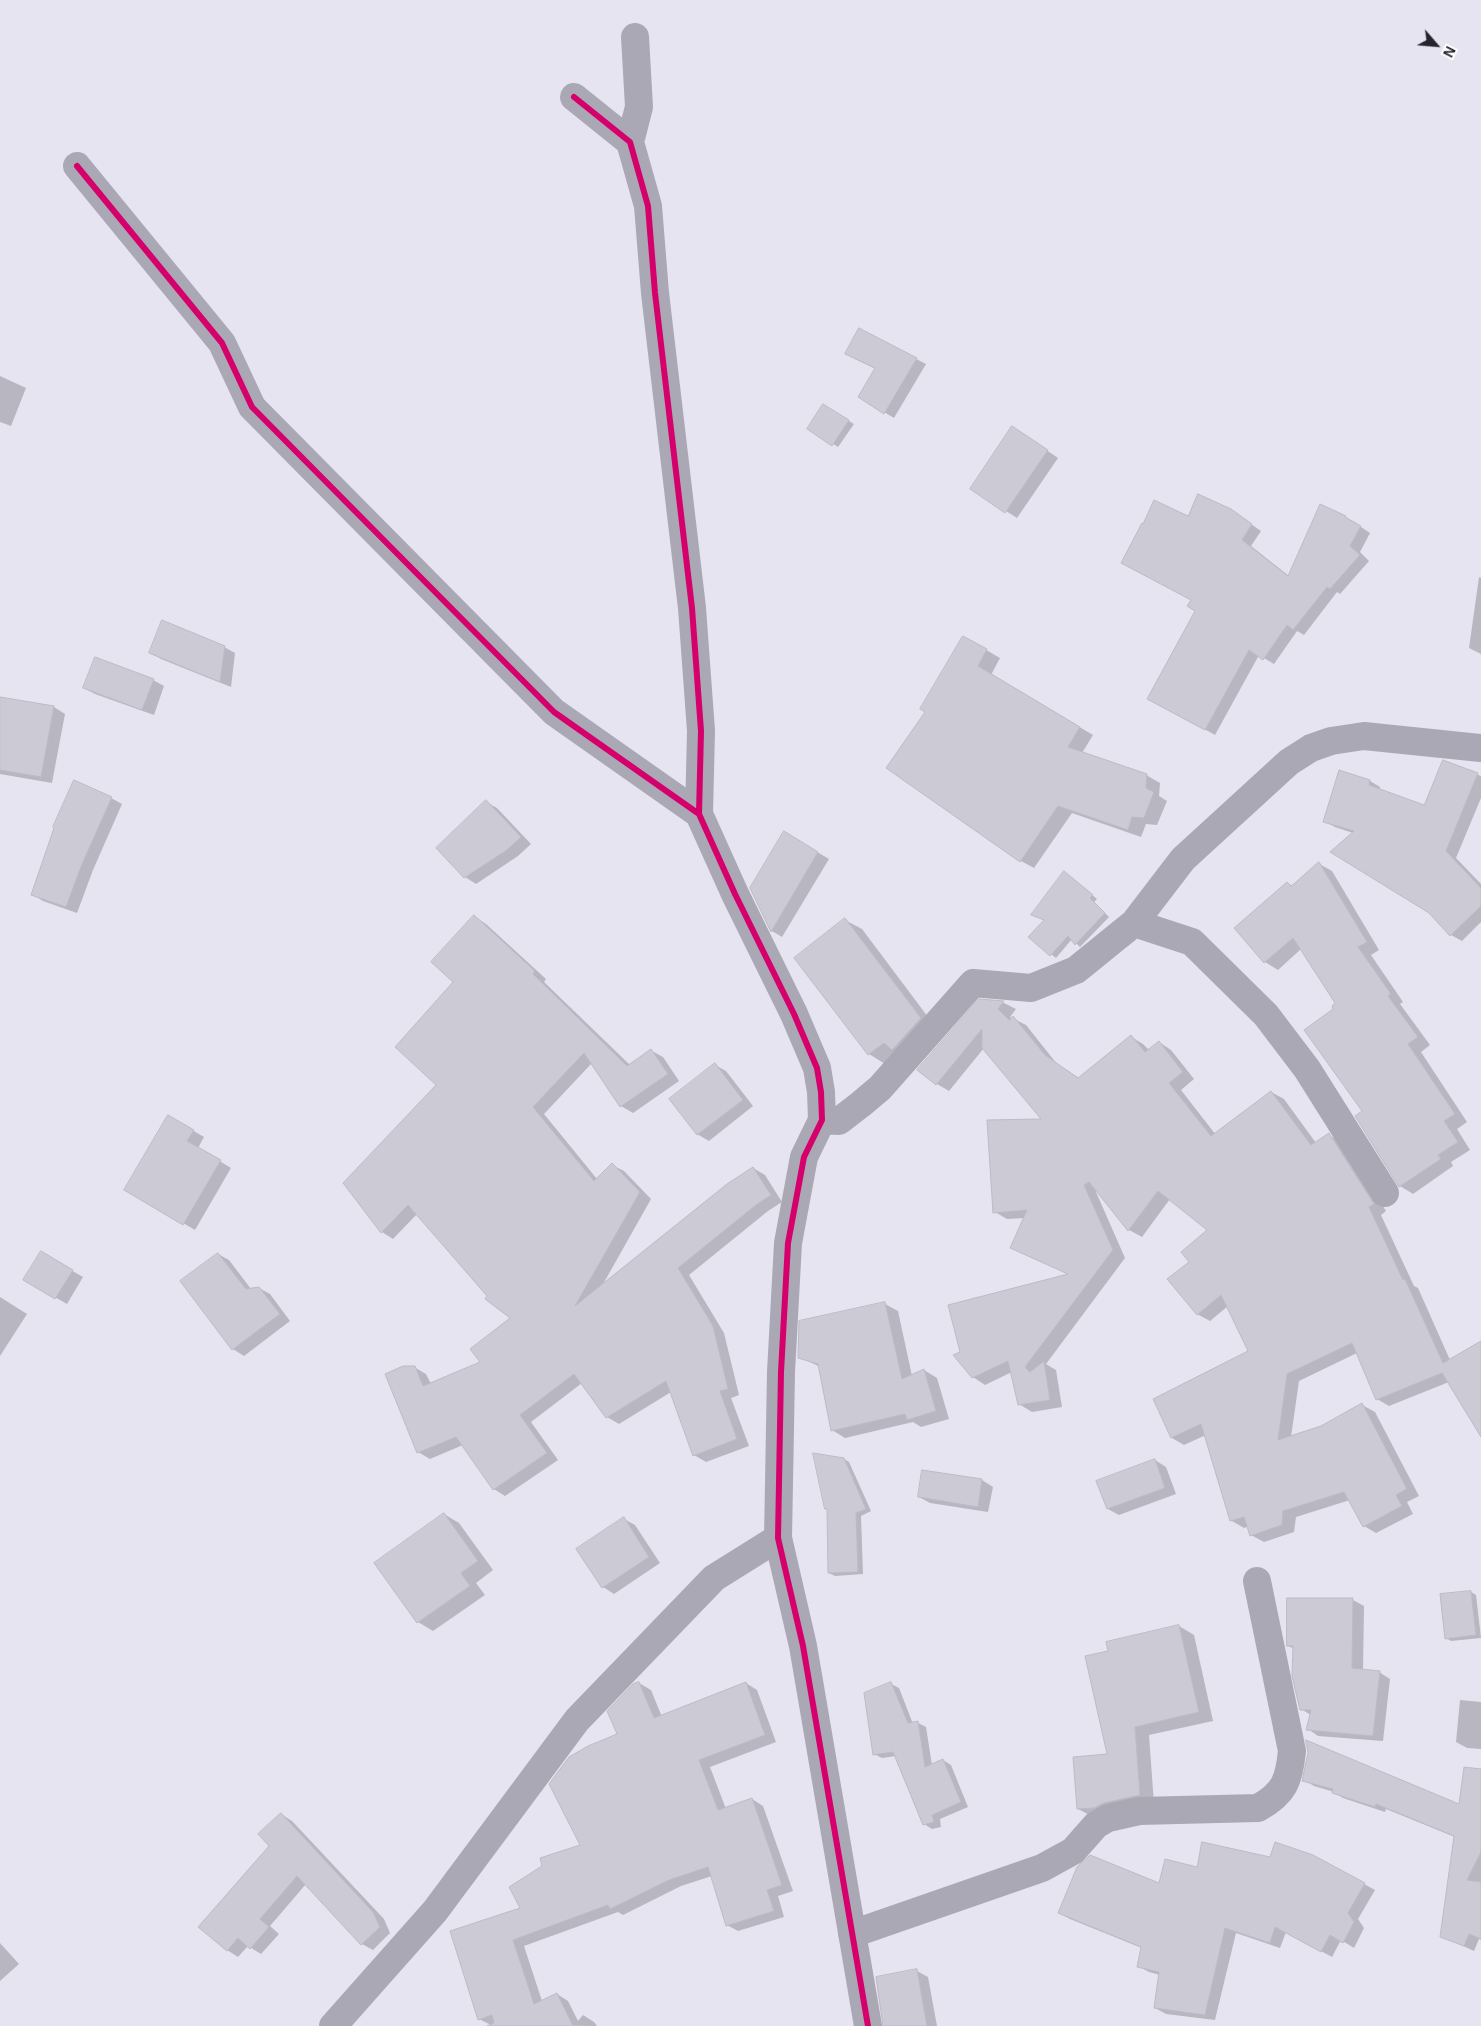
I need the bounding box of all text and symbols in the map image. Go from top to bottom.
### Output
north arrow [1411,20,1461,70]
text: N [1440,44,1459,60]

